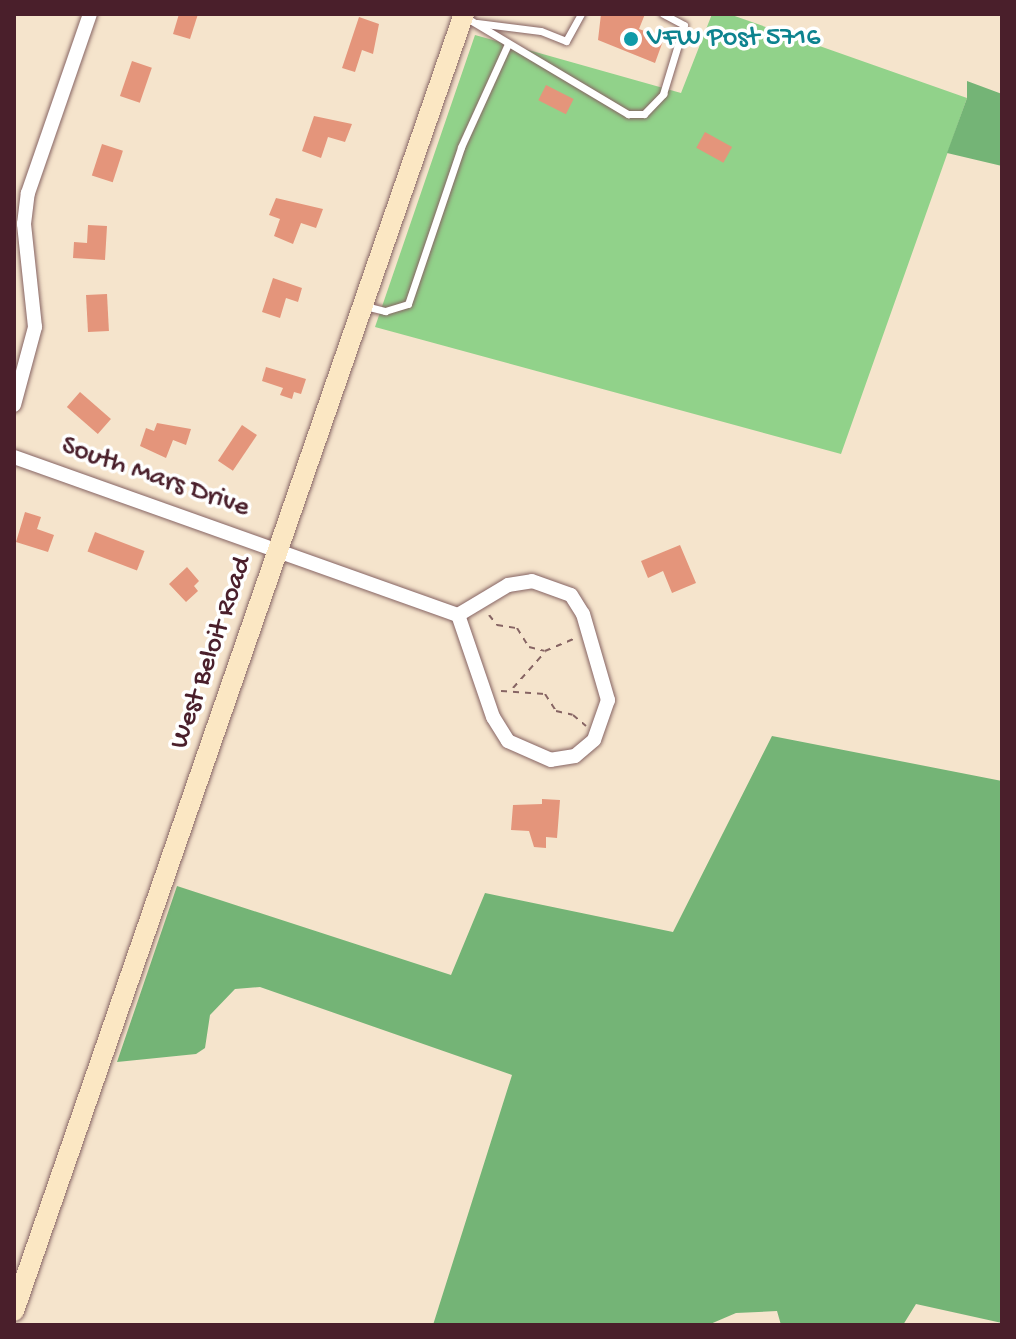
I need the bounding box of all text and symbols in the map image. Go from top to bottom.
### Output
place label: VFW Post 5716 [647,22,820,56]
marker: VFW Post 5716 [622,30,640,48]
street label: South Mars Drive [57,430,253,526]
street label: West Beloit Road [163,552,261,754]

